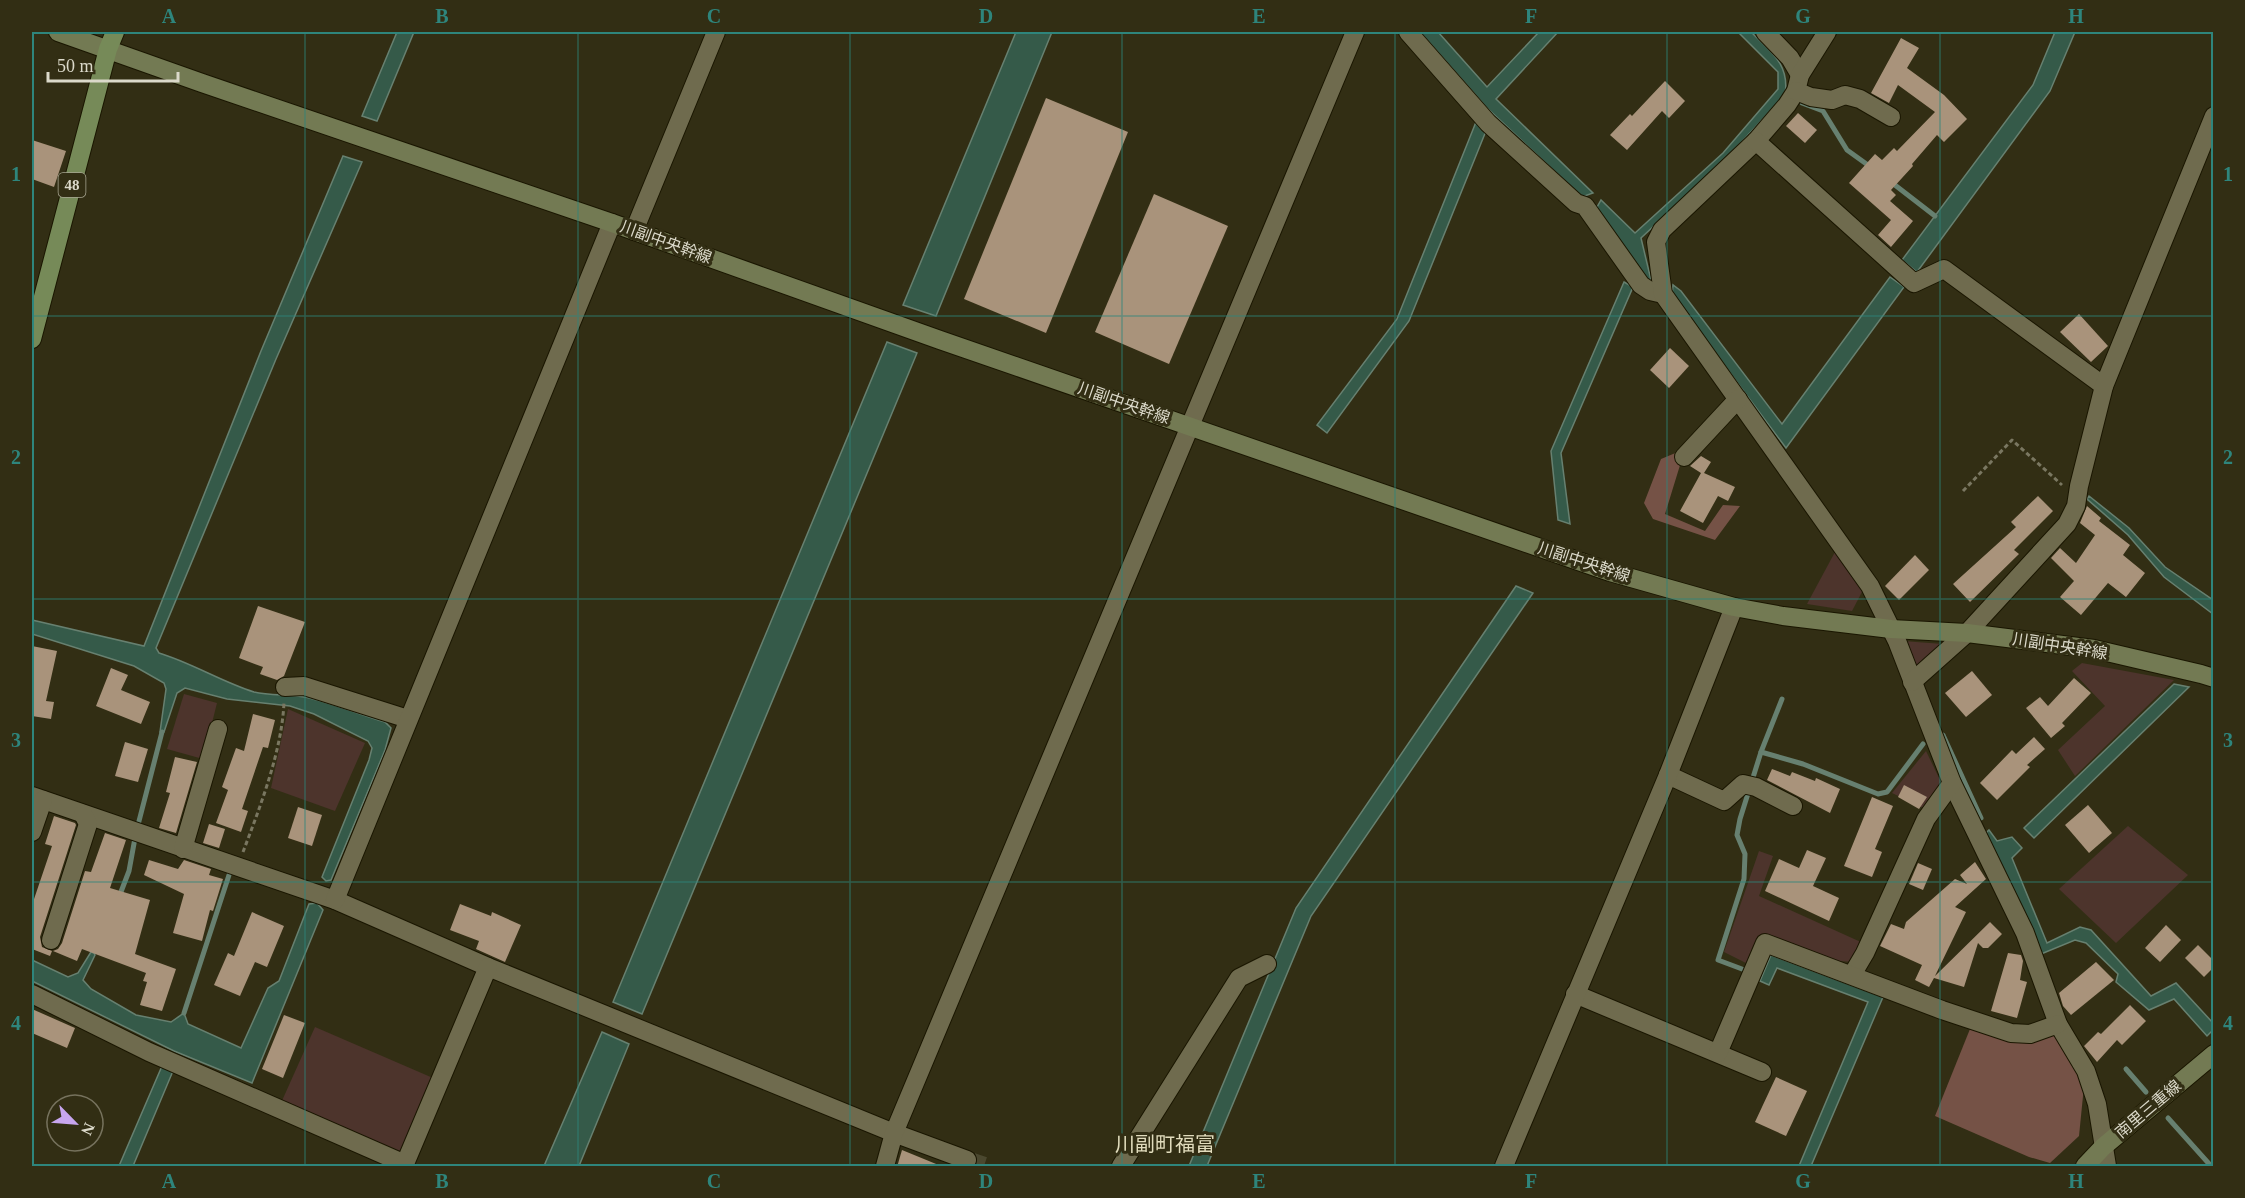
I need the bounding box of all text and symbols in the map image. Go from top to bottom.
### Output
text: A [162,5,177,27]
text: B [435,5,449,27]
text: C [707,5,721,27]
text: D [979,5,993,27]
text: E [1252,5,1266,27]
text: F [1525,5,1537,27]
text: G [1795,5,1811,27]
text: H [2068,5,2084,27]
scale bar [48,45,178,83]
text: 50 m [57,56,94,76]
text: 1 [11,163,21,185]
text: 1 [2223,163,2233,185]
road number: 48 [58,173,86,197]
street label: 川副中央幹線 [618,218,714,266]
street label: 川副中央幹線 [1076,379,1172,427]
text: 2 [11,446,21,468]
text: 2 [2223,446,2233,468]
street label: 川副中央幹線 [1536,539,1632,585]
street label: 川副中央幹線 [2011,630,2109,662]
text: 3 [11,729,21,751]
text: 3 [2223,729,2233,751]
text: 4 [11,1012,21,1034]
text: 4 [2223,1012,2233,1034]
street label: 南里三重線 [2112,1077,2184,1141]
north arrow [45,1093,105,1153]
text: N [78,1120,98,1138]
district label: 川副町福富 [1115,1133,1215,1155]
text: A [162,1170,177,1192]
text: B [435,1170,449,1192]
text: C [707,1170,721,1192]
text: D [979,1170,993,1192]
text: E [1252,1170,1266,1192]
text: F [1525,1170,1537,1192]
text: G [1795,1170,1811,1192]
text: H [2068,1170,2084,1192]

